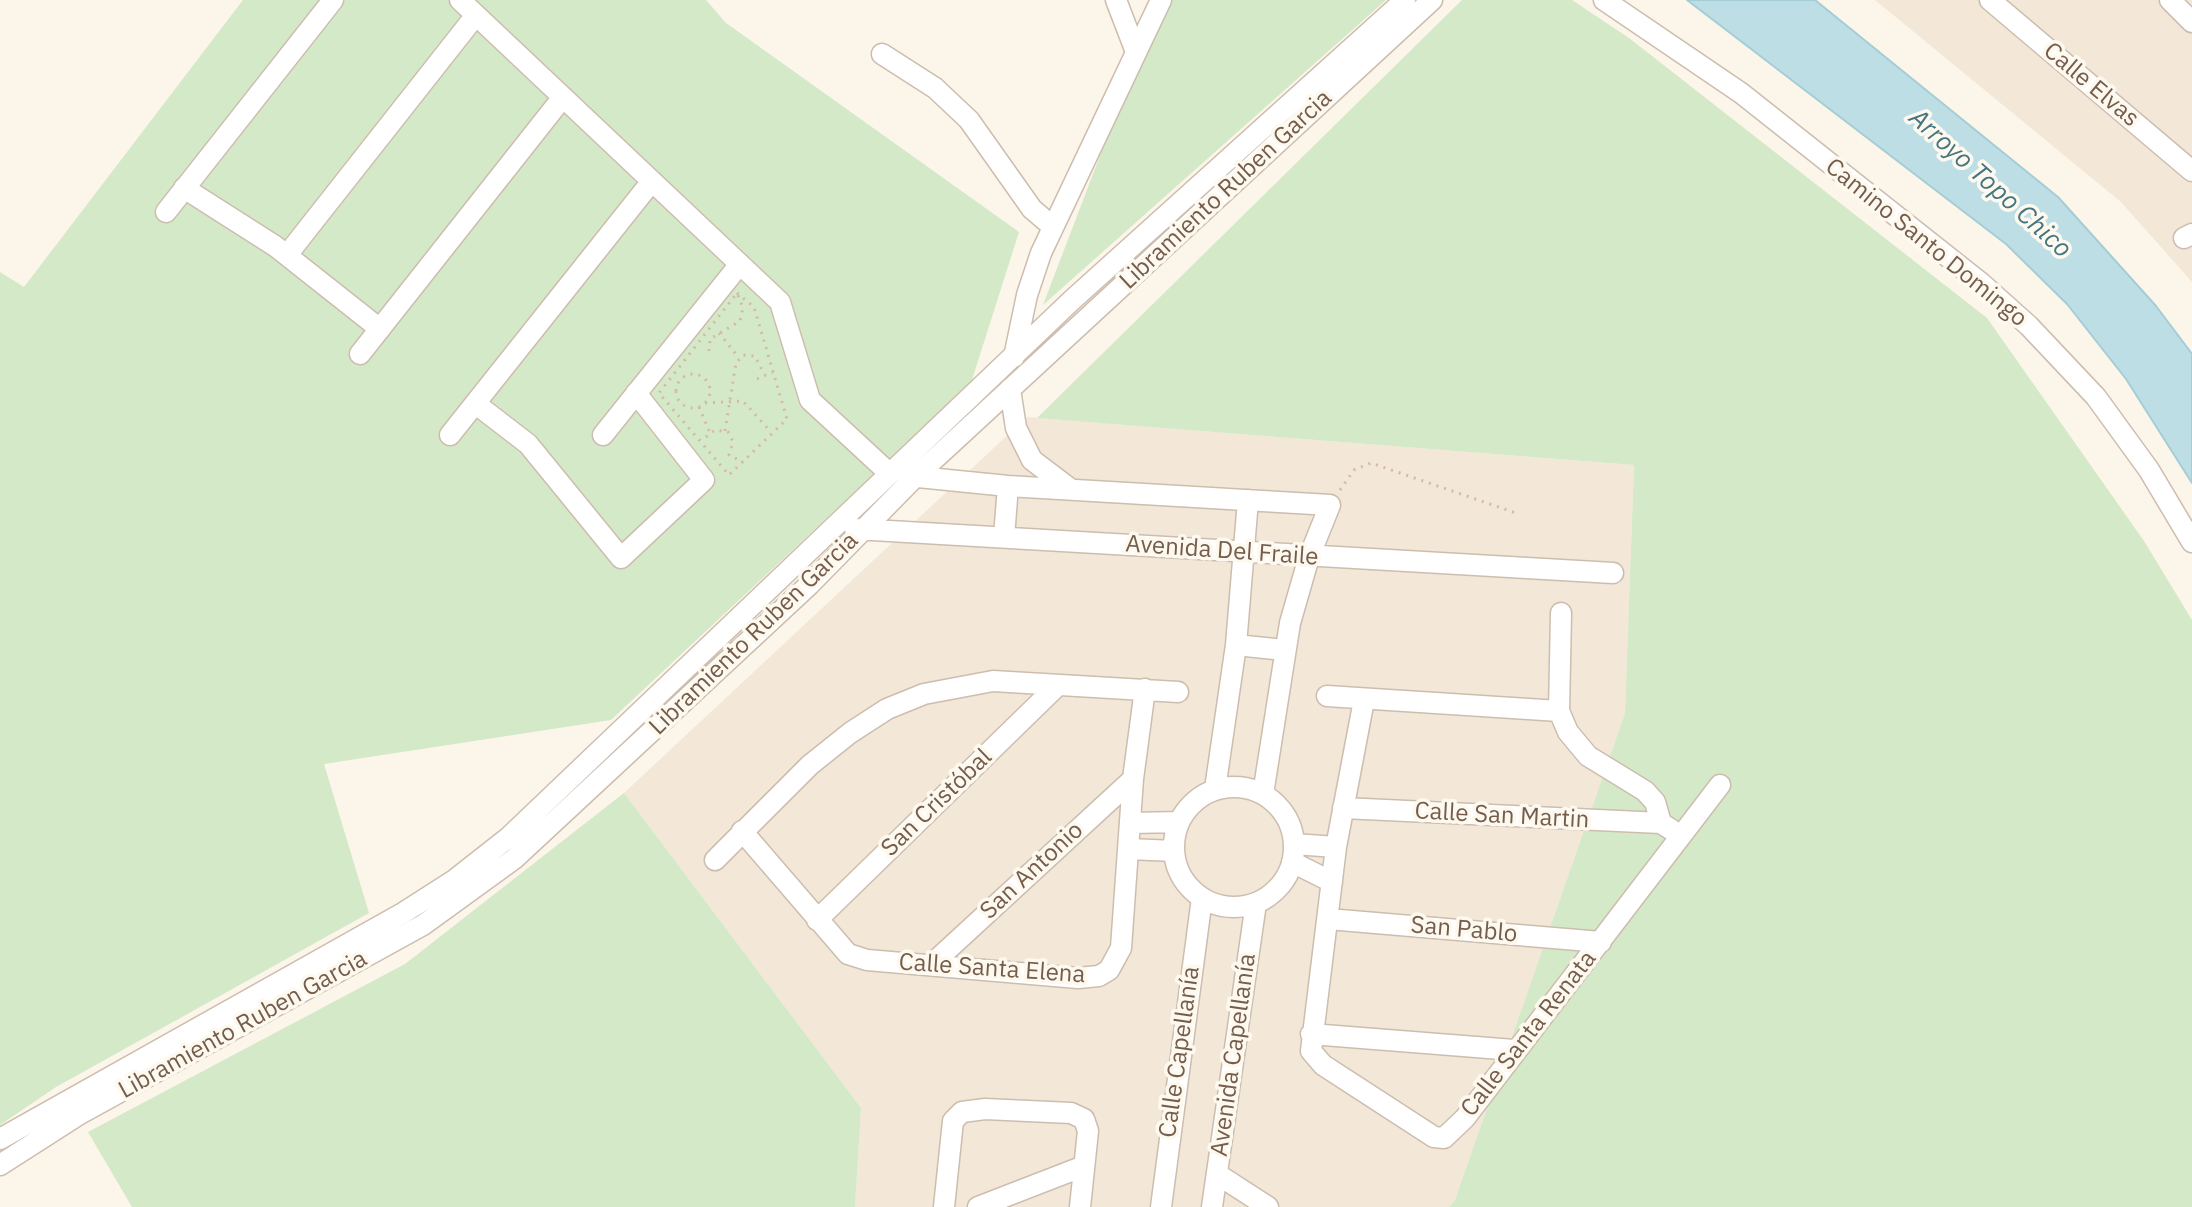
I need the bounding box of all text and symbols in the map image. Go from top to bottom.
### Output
street label: Calle Elvas [2037,37,2145,133]
street label: Libramiento Ruben Garcia [1114,84,1338,296]
water label: Arroyo Topo Chico [1902,103,2078,265]
street label: Camino Santo Domingo [1819,153,2033,333]
street label: Libramiento Ruben Garcia [644,527,864,741]
street label: Avenida Del Fraile [1125,530,1319,572]
street label: San Cristóbal [876,743,998,863]
street label: Calle San Martin [1414,797,1590,835]
street label: San Antonio [975,816,1089,926]
street label: San Pablo [1409,911,1519,949]
street label: Libramiento Ruben Garcia [114,945,372,1105]
street label: Calle Santa Renata [1455,945,1603,1123]
street label: Calle Santa Elena [898,948,1086,990]
street label: Avenida Capellanía [1205,952,1263,1158]
street label: Calle Capellanía [1154,965,1206,1139]

